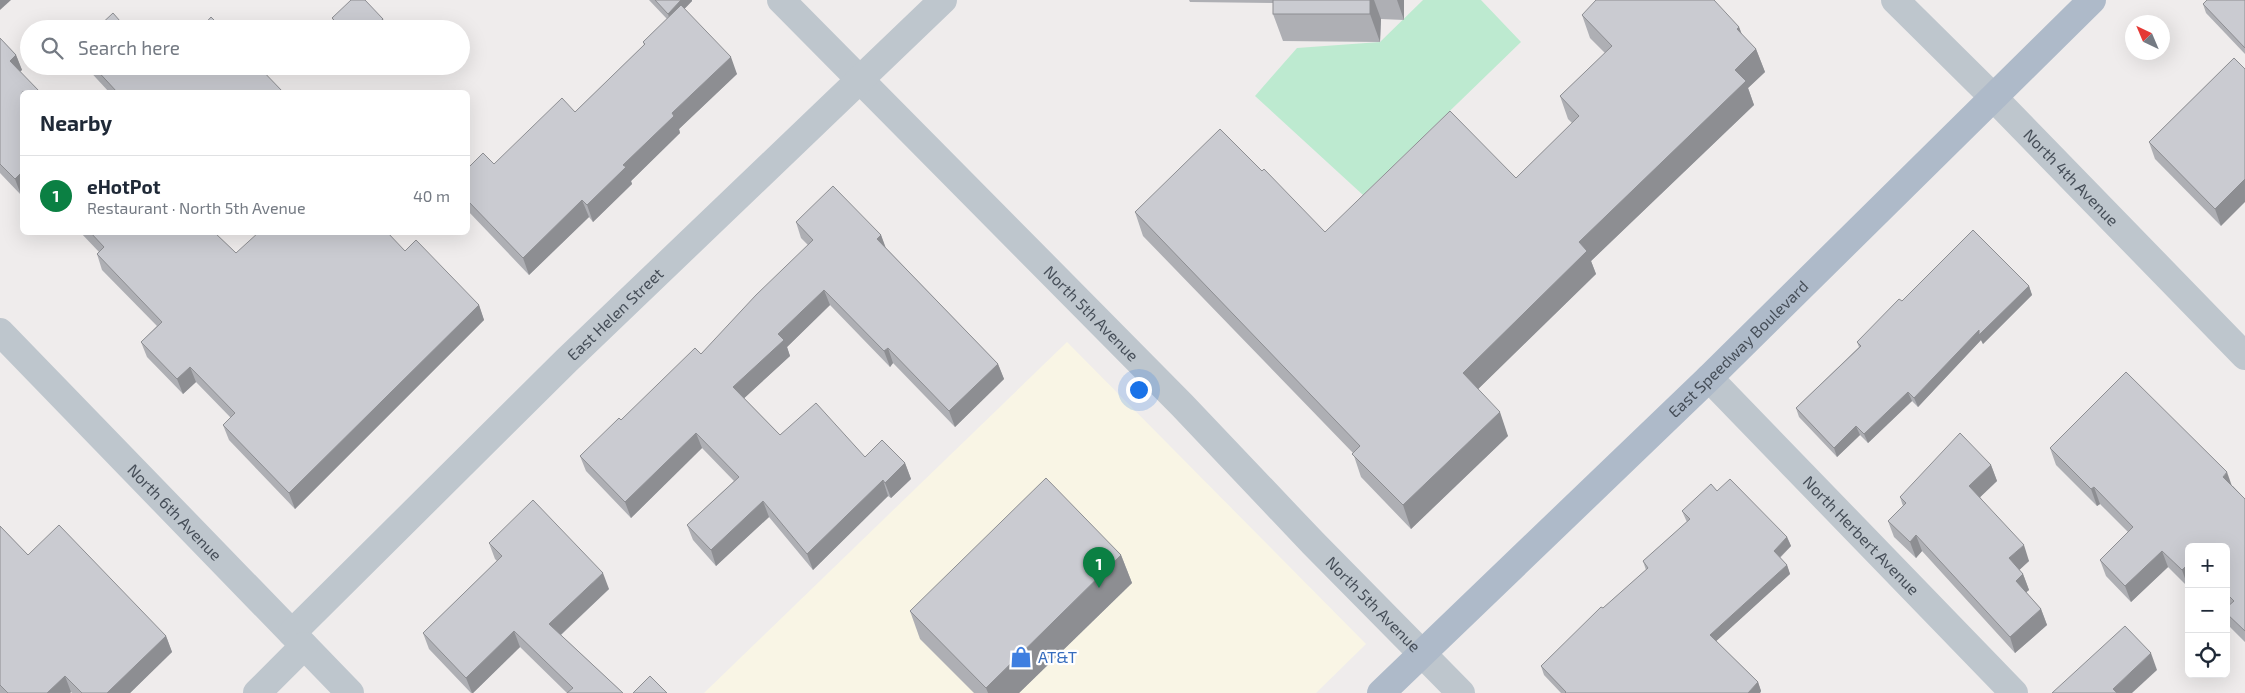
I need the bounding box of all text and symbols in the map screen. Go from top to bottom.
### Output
north arrow [2125,15,2170,60]
search box [20,20,470,75]
icon: search [38,34,66,62]
text: Search here [78,36,180,59]
text: Nearby [40,110,112,135]
street label: North 4th Avenue [2020,125,2123,229]
text: eHotPot [87,175,160,198]
text: 1 [53,186,59,205]
text: 40 m [413,186,450,205]
text: Restaurant · North 5th Avenue [87,198,306,217]
street label: North 5th Avenue [1040,261,1143,365]
street label: East Helen Street [563,263,667,364]
street label: East Speedway Boulevard [1664,276,1812,421]
your location [1126,377,1152,403]
street label: North 6th Avenue [124,460,226,564]
street label: North Herbert Avenue [1800,471,1924,599]
map controls [2185,543,2230,678]
button: + [2185,543,2230,588]
pin: 1 [1083,547,1115,588]
street label: North 5th Avenue [1322,552,1425,655]
button: − [2185,588,2230,633]
button: locate [2185,633,2230,678]
shop icon: AT&T [1008,644,1034,670]
place label: AT&T [1038,647,1077,666]

